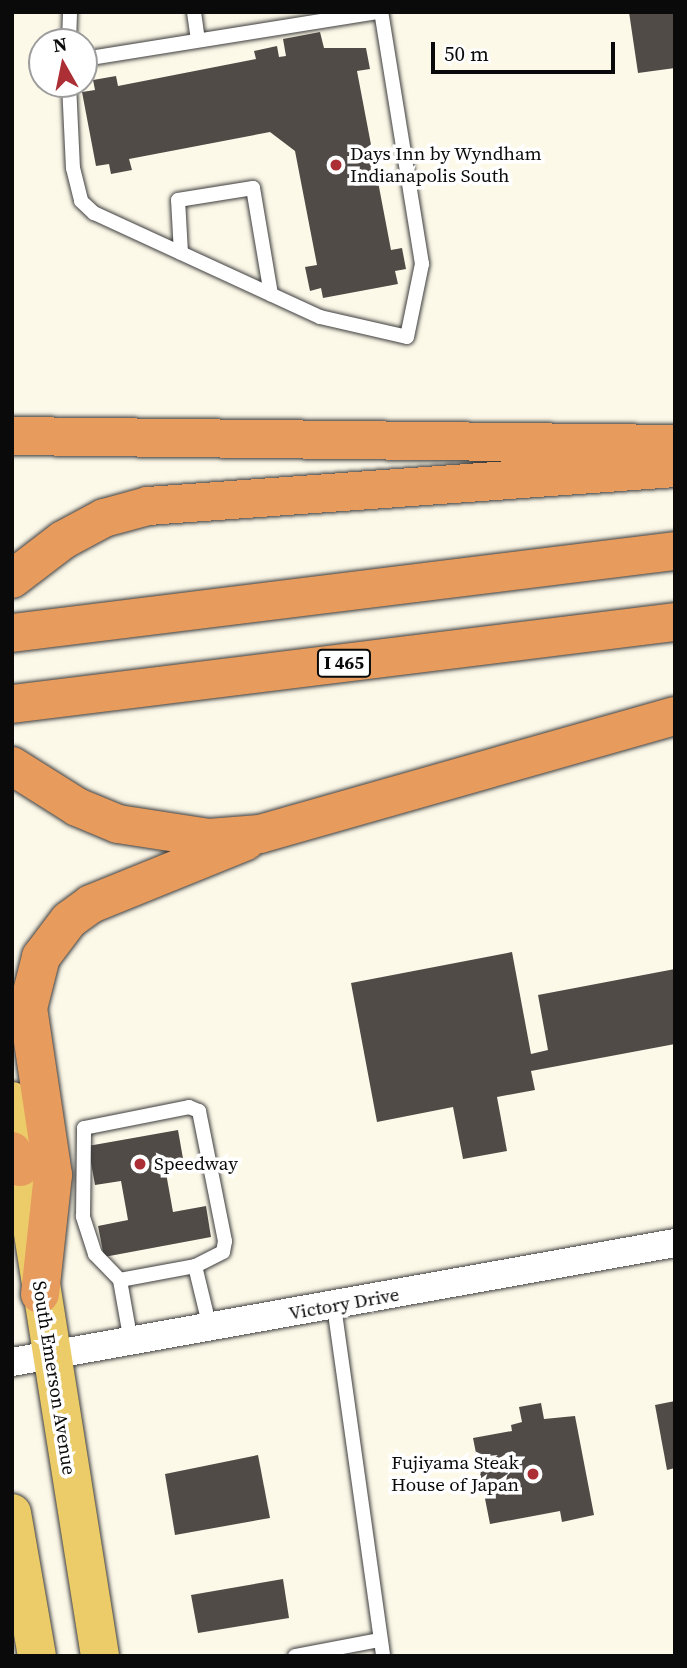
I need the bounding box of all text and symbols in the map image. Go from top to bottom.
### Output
north arrow [28,28,98,98]
scale bar [435,28,619,72]
text: N [51,30,69,58]
text: 50 m [444,39,489,68]
place label: Days Inn by Wyndham Indianapolis South [350,143,542,187]
marker: Days Inn by Wyndham Indianapolis South [328,157,344,173]
road number: I 465 [316,648,372,678]
place label: Speedway [154,1153,238,1175]
marker: Speedway [132,1156,148,1172]
street label: South Emerson Avenue [27,1279,81,1477]
street label: Victory Drive [287,1283,401,1325]
place label: Fujiyama Steak House of Japan [391,1452,519,1496]
marker: Fujiyama Steak House of Japan [525,1466,541,1482]

